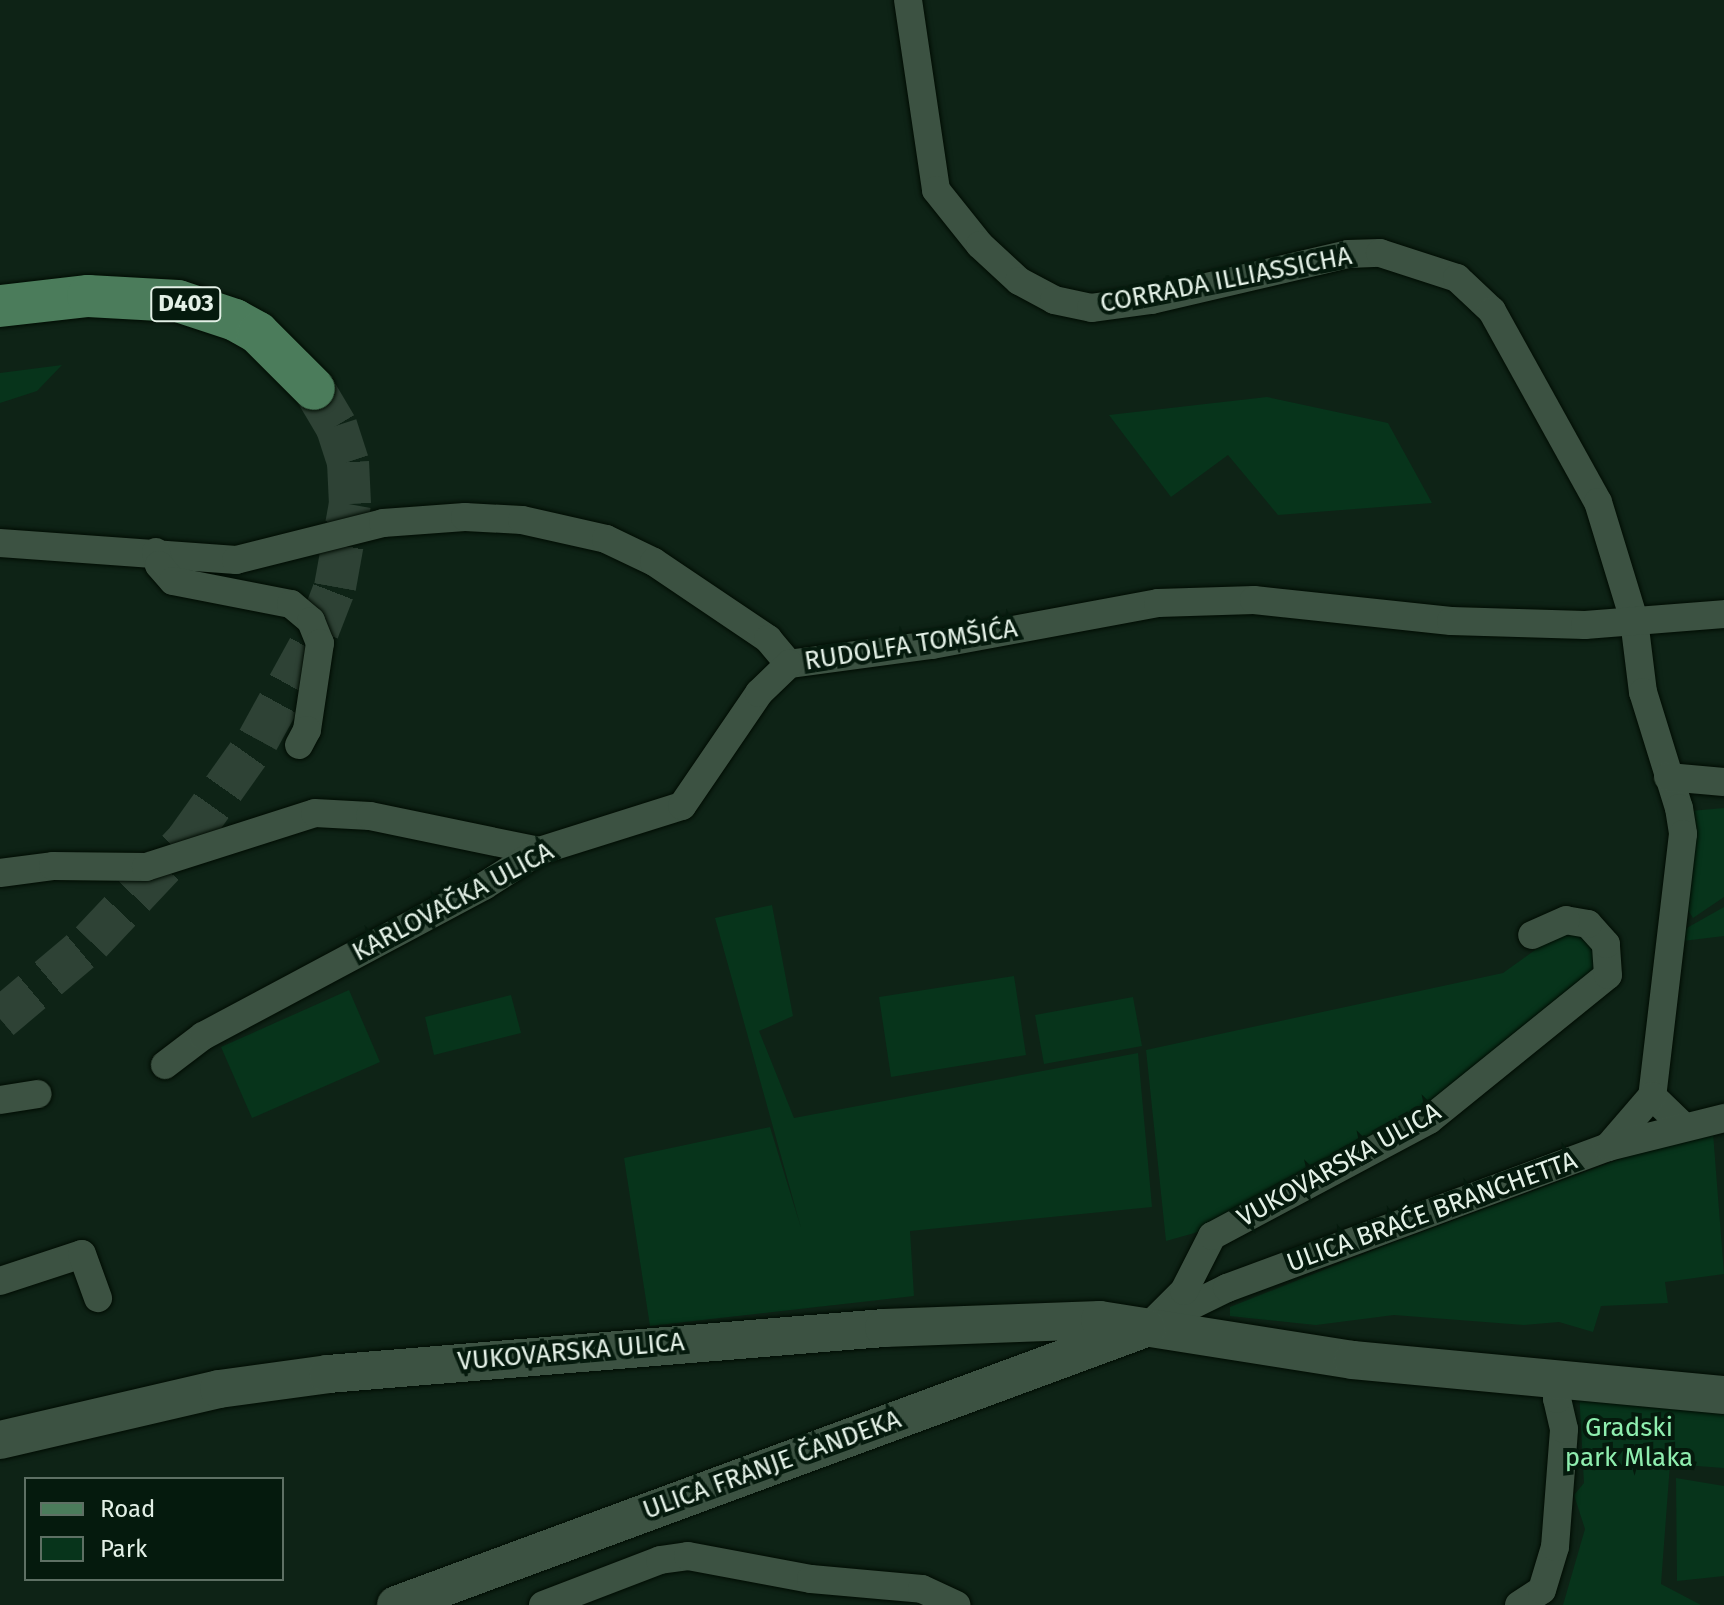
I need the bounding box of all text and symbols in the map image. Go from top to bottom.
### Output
street label: CORRADA ILLIASSICHA [1098,240,1354,320]
road number: D403 [150,284,222,324]
street label: RUDOLFA TOMŠIĆA [802,613,1020,677]
street label: KARLOVAČKA ULICA [347,836,559,968]
street label: VUKOVARSKA ULICA [1232,1096,1446,1234]
street label: ULICA BRAĆE BRANCHETTA [1283,1145,1581,1279]
street label: VUKOVARSKA ULICA [456,1327,686,1377]
street label: ULICA FRANJE ČANDEKA [639,1404,905,1526]
park label: Gradski park Mlaka [1565,1412,1693,1474]
legend [24,1477,284,1581]
text: Road [100,1495,155,1523]
text: Park [100,1535,147,1563]

